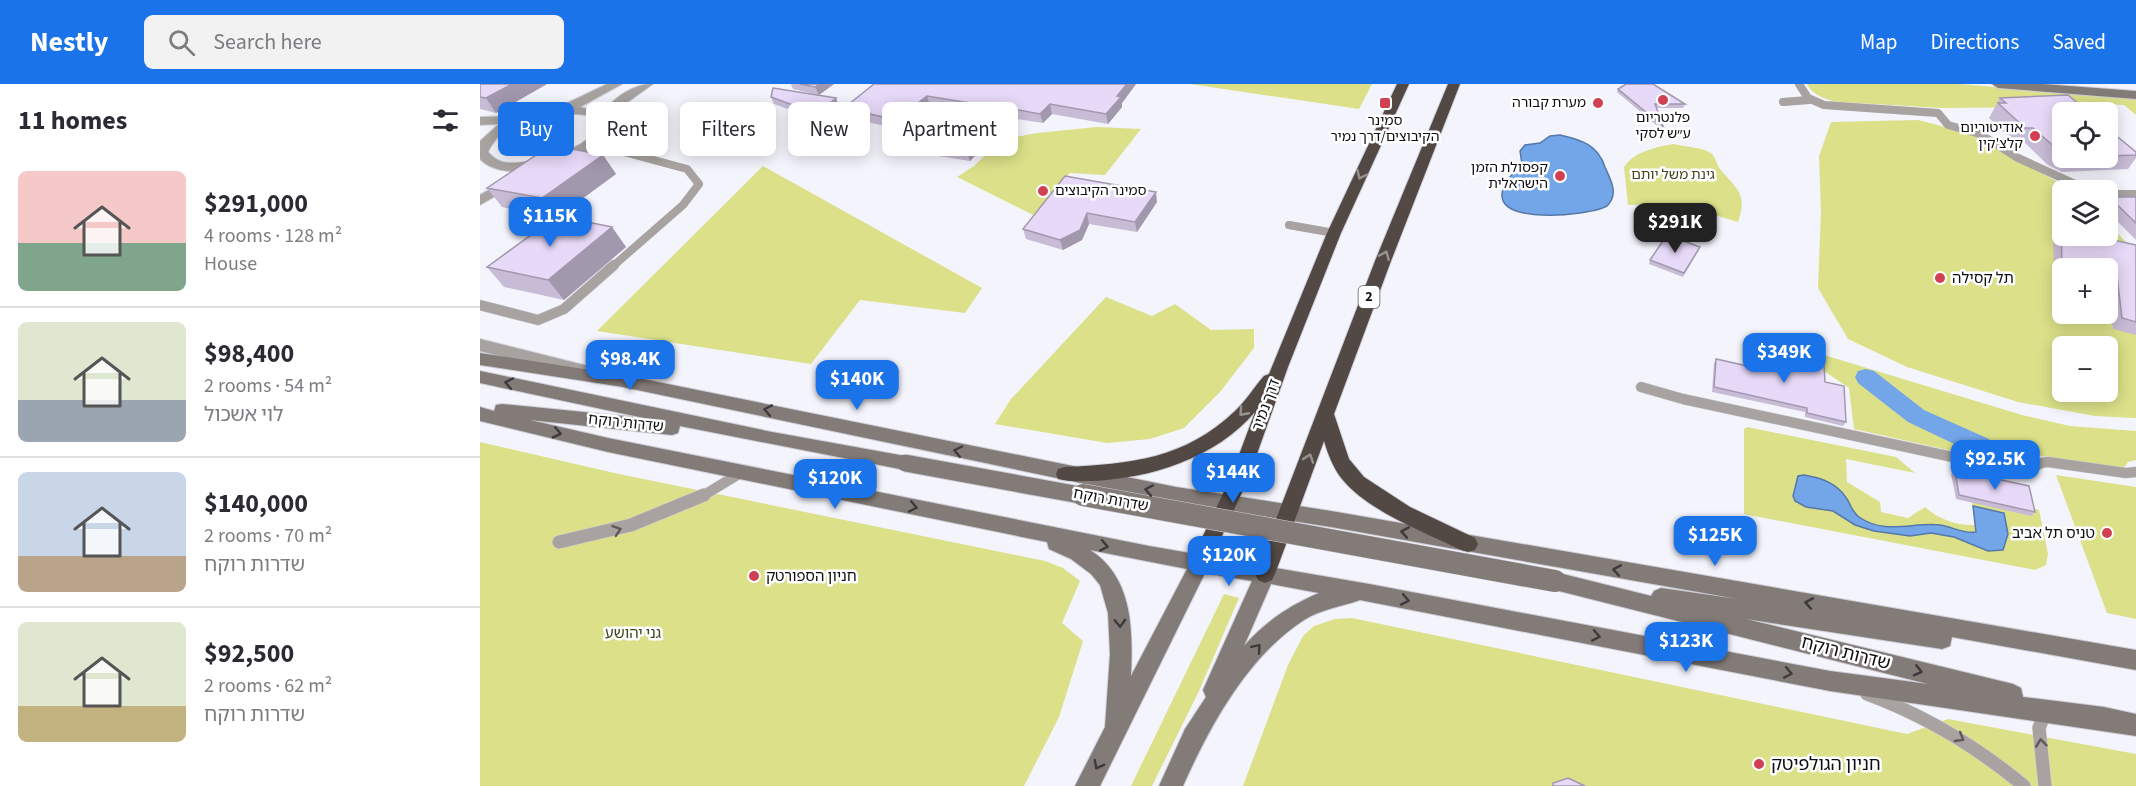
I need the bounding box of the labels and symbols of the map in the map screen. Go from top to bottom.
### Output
place label: מערת קבורה [1512,93,1586,113]
marker: פלנטריום ע״ש לסקי [1656,93,1670,107]
marker: סמינר הקיבוצים/דרך נמיר [1378,96,1392,110]
marker: מערת קבורה [1591,96,1605,110]
place label: פלנטריום ע״ש לסקי [1635,108,1691,144]
place label: סמינר הקיבוצים/דרך נמיר [1330,111,1440,147]
place label: אודיטוריום קלצ'קין [1960,118,2023,154]
marker: אודיטוריום קלצ'קין [2028,129,2042,143]
place label: קפסולת הזמן הישראלית [1471,158,1548,194]
park label: גינת משל יותם [1631,165,1715,185]
one-way arrow [1356,169,1368,180]
marker: קפסולת הזמן הישראלית [1553,169,1567,183]
place label: סמינר הקיבוצים [1055,181,1147,201]
marker: סמינר הקיבוצים [1036,184,1050,198]
pin: $115K [508,197,592,248]
pin: $291K [1633,203,1717,254]
one-way arrow [1378,251,1390,262]
place label: תל קסילה [1952,268,2014,289]
marker: תל קסילה [1933,271,1947,285]
road number: 2 [1358,286,1380,308]
pin: $349K [1742,333,1826,384]
pin: $98.4K [581,340,679,391]
pin: $140K [815,360,899,411]
street label: דרך נמיר [1247,376,1285,434]
one-way arrow [505,377,515,390]
one-way arrow [763,404,773,417]
one-way arrow [1239,405,1250,416]
street label: שדרות רוקח [587,409,665,437]
one-way arrow [552,425,562,438]
pin: $92.5K [1946,440,2044,491]
one-way arrow [954,445,964,458]
pin: $144K [1191,453,1275,504]
one-way arrow [1302,453,1315,464]
pin: $120K [793,459,877,510]
street label: שדרות רוקח [1072,483,1150,517]
one-way arrow [1145,484,1155,497]
one-way arrow [907,500,917,513]
pin: $125K [1673,516,1757,567]
place label: טניס תל אביב [2012,523,2095,544]
one-way arrow [611,525,622,538]
one-way arrow [1400,526,1410,539]
marker: טניס תל אביב [2100,526,2114,540]
pin: $120K [1187,536,1271,587]
one-way arrow [1099,539,1108,551]
one-way arrow [1613,564,1623,577]
place label: חניון הספורטק [766,566,857,587]
marker: חניון הספורטק [747,569,761,583]
one-way arrow [1400,593,1410,605]
one-way arrow [1805,598,1814,610]
one-way arrow [1114,619,1127,628]
pin: $123K [1644,622,1728,673]
park label: גני יהושע [605,623,662,644]
one-way arrow [1591,629,1601,642]
street label: שדרות רוקח [1799,630,1893,676]
one-way arrow [1250,644,1261,655]
one-way arrow [1912,664,1922,677]
one-way arrow [1783,666,1793,679]
one-way arrow [1954,730,1964,742]
one-way arrow [2035,738,2047,747]
place label: חניון הגולפיטק [1771,752,1881,777]
marker: חניון הגולפיטק [1752,757,1766,771]
one-way arrow [1094,759,1105,769]

